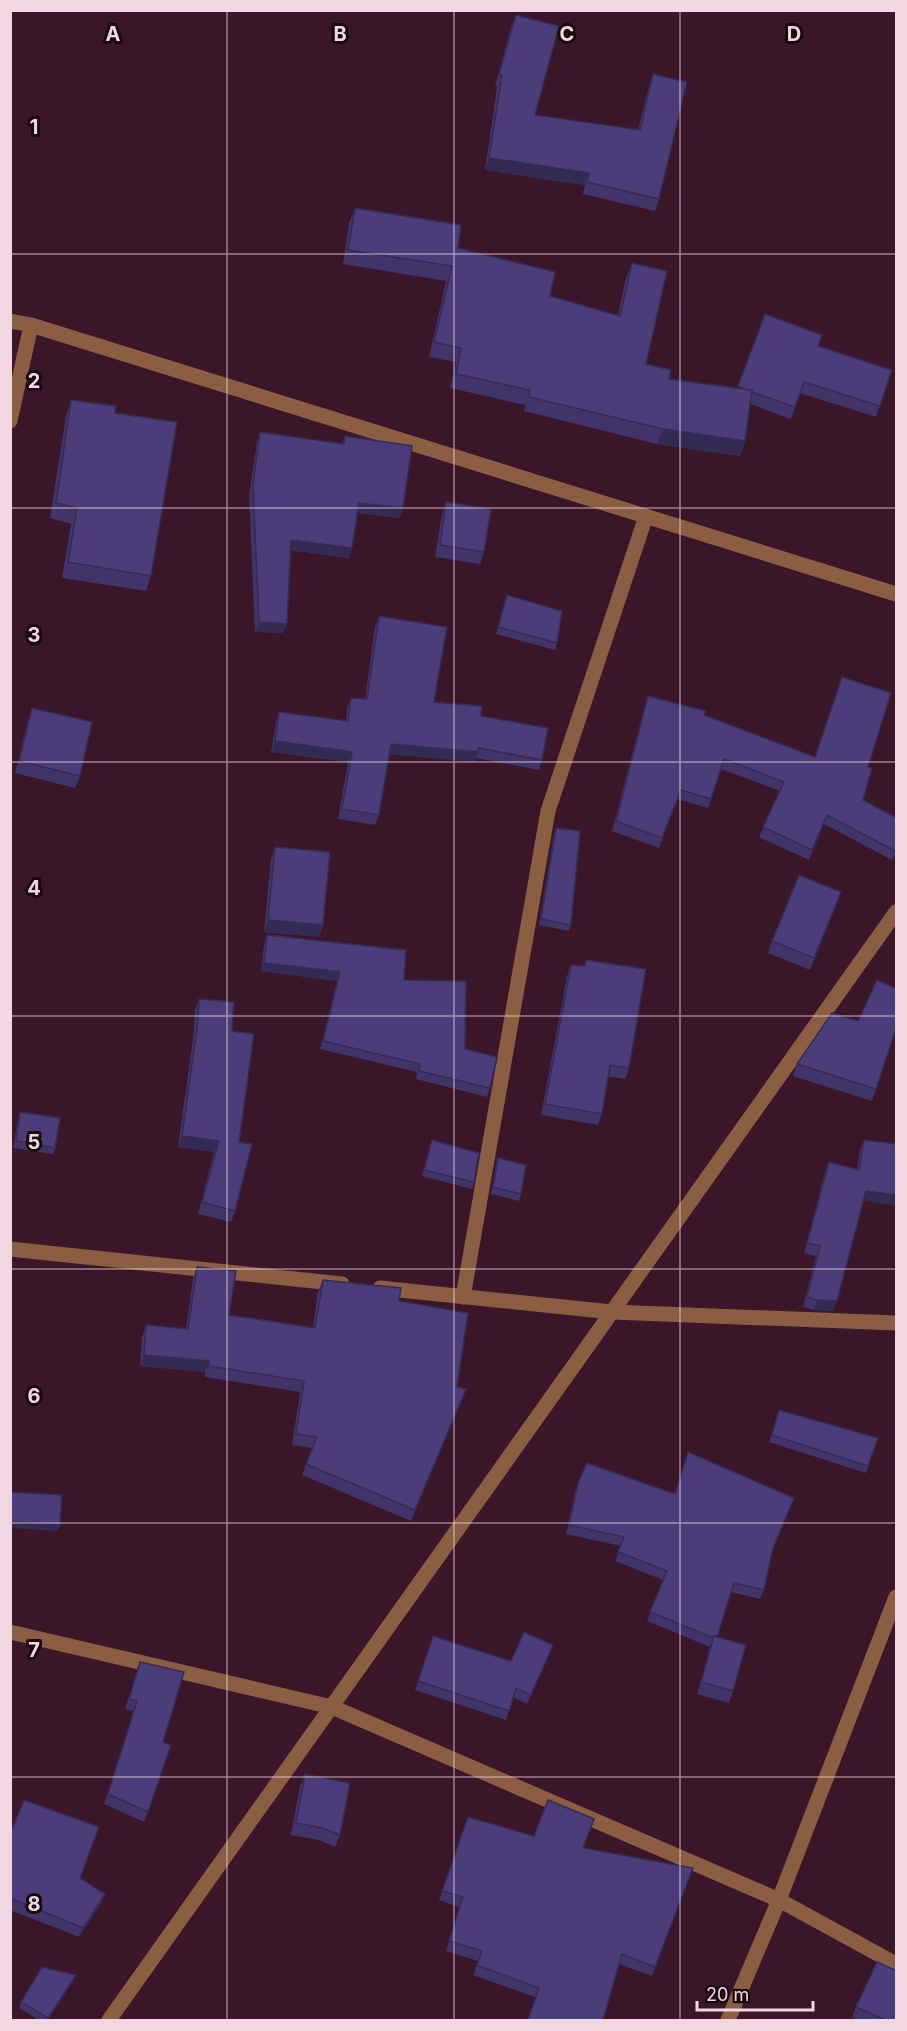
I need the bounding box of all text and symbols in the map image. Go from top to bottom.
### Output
text: A [106,22,121,46]
text: B [333,22,347,46]
text: C [560,22,574,46]
text: D [787,22,801,46]
text: 1 [30,115,38,139]
text: 2 [28,369,40,393]
text: 3 [28,623,40,647]
text: 4 [27,876,41,900]
text: 5 [28,1130,40,1154]
text: 6 [28,1384,41,1408]
text: 7 [28,1638,40,1662]
text: 8 [27,1892,41,1916]
scale bar [697,1974,812,2012]
text: 20 m [706,1984,749,2005]

